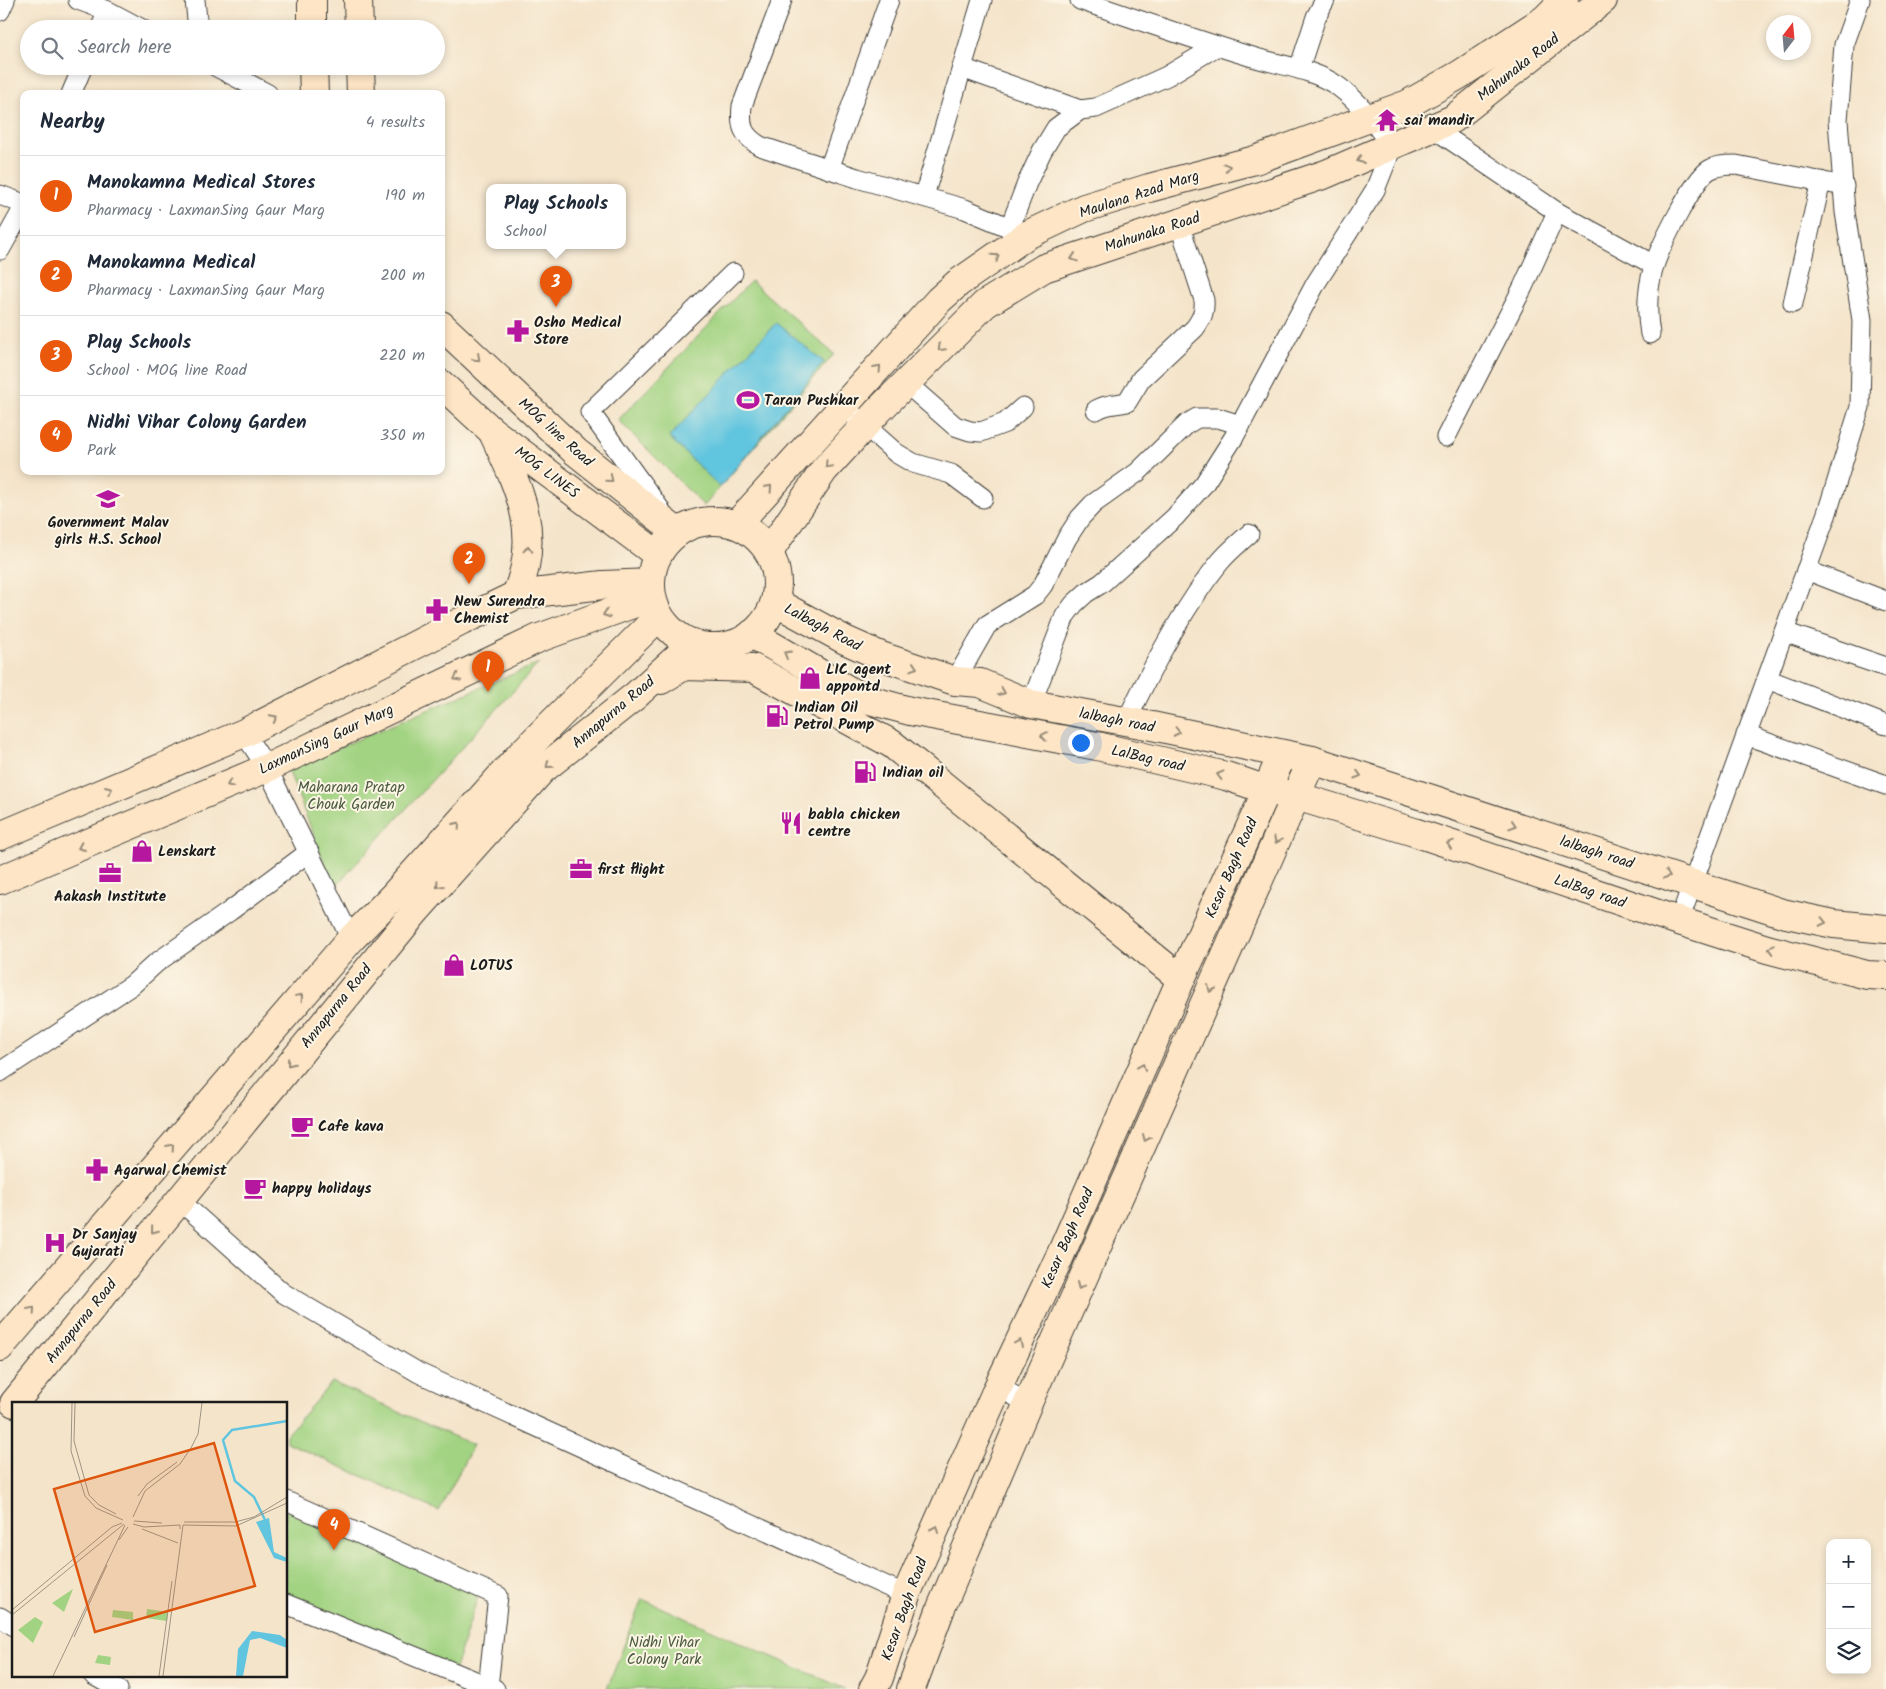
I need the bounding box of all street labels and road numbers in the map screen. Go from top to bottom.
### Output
street label: Mahunaka Road [1472,27,1566,108]
street label: Maulana Azad Marg [1076,164,1202,226]
street label: Mahunaka Road [1101,206,1204,260]
street label: MOG line Road [512,392,599,474]
street label: MOG LINES [509,440,584,505]
street label: Lalbagh Road [779,597,866,659]
street label: Annapurna Road [567,670,661,755]
street label: LaxmanSing Gaur Marg [255,698,398,782]
street label: lalbagh road [1077,702,1157,740]
street label: LalBag road [1109,739,1187,779]
street label: Kesar Bagh Road [1199,814,1265,923]
street label: lalbagh road [1556,830,1637,876]
street label: LalBag road [1550,868,1629,916]
street label: Annapurna Road [295,959,379,1054]
street label: Kesar Bagh Road [1035,1184,1101,1293]
street label: Annapurna Road [40,1274,124,1369]
street label: Kesar Bagh Road [875,1554,935,1664]

